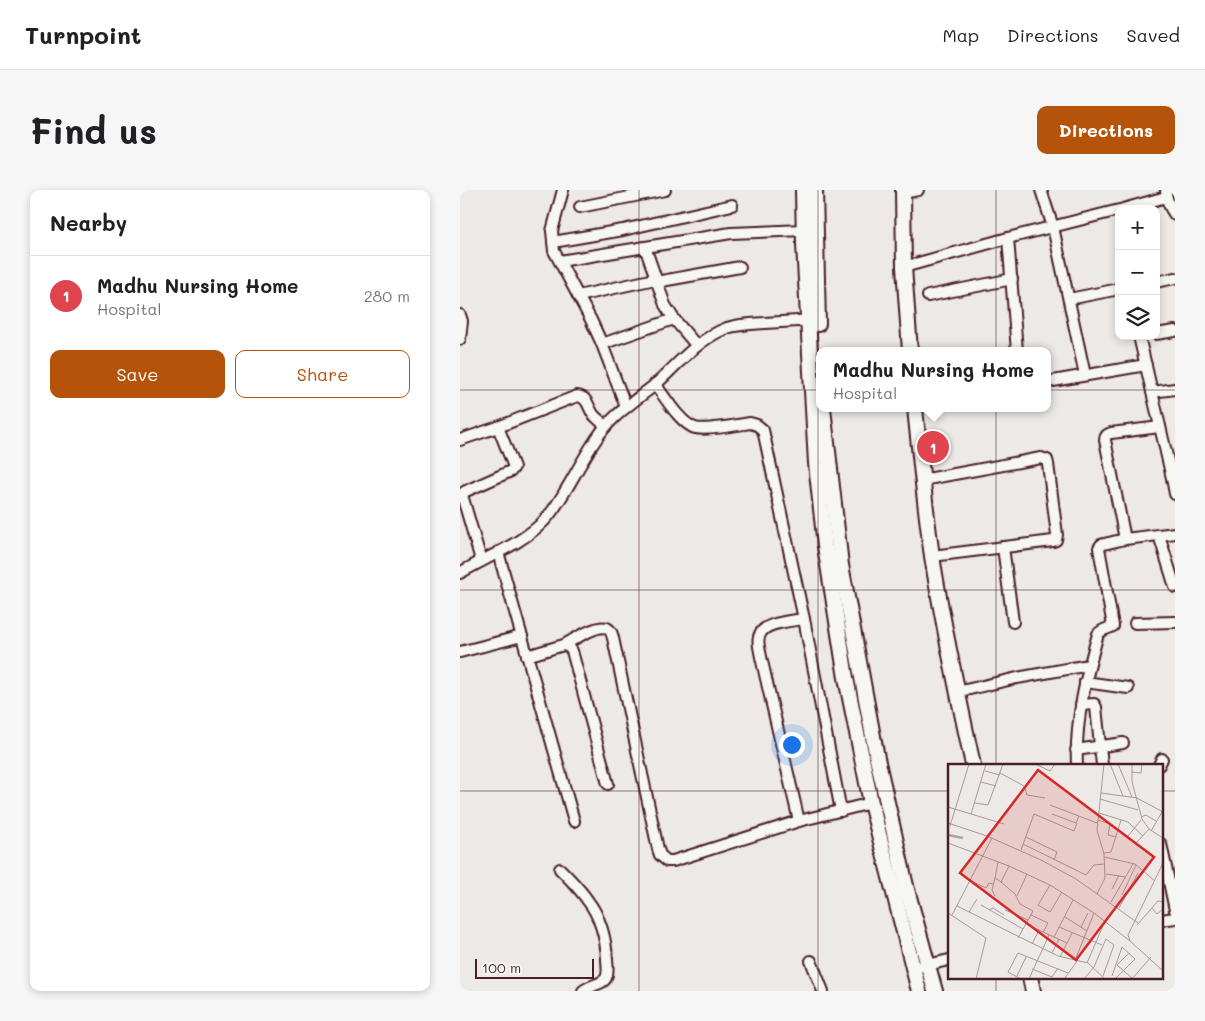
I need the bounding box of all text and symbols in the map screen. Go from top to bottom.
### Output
text: Turnpoint [25,19,141,50]
text: Map [942,23,979,47]
text: Directions [1007,23,1099,47]
text: Saved [1127,23,1180,47]
button: Directions [1037,106,1175,154]
text: Find us [30,107,157,153]
map controls [1115,205,1160,340]
button: + [1115,205,1160,250]
text: Nearby [50,209,127,236]
button: − [1115,250,1160,295]
text: Madhu Nursing Home [97,273,298,298]
text: 1 [62,285,70,306]
text: 280 m [364,285,410,306]
button: layers [1115,295,1160,340]
text: Hospital [97,298,161,319]
popup [816,347,1051,412]
button: Save [50,350,225,398]
button: Share [235,350,410,398]
text: Madhu Nursing Home [833,357,1034,382]
text: Hospital [833,382,897,403]
pin: 1 [917,428,949,466]
your location [779,732,805,758]
inset map [948,764,1162,978]
scale bar [475,956,594,979]
text: 100 m [482,958,521,977]

